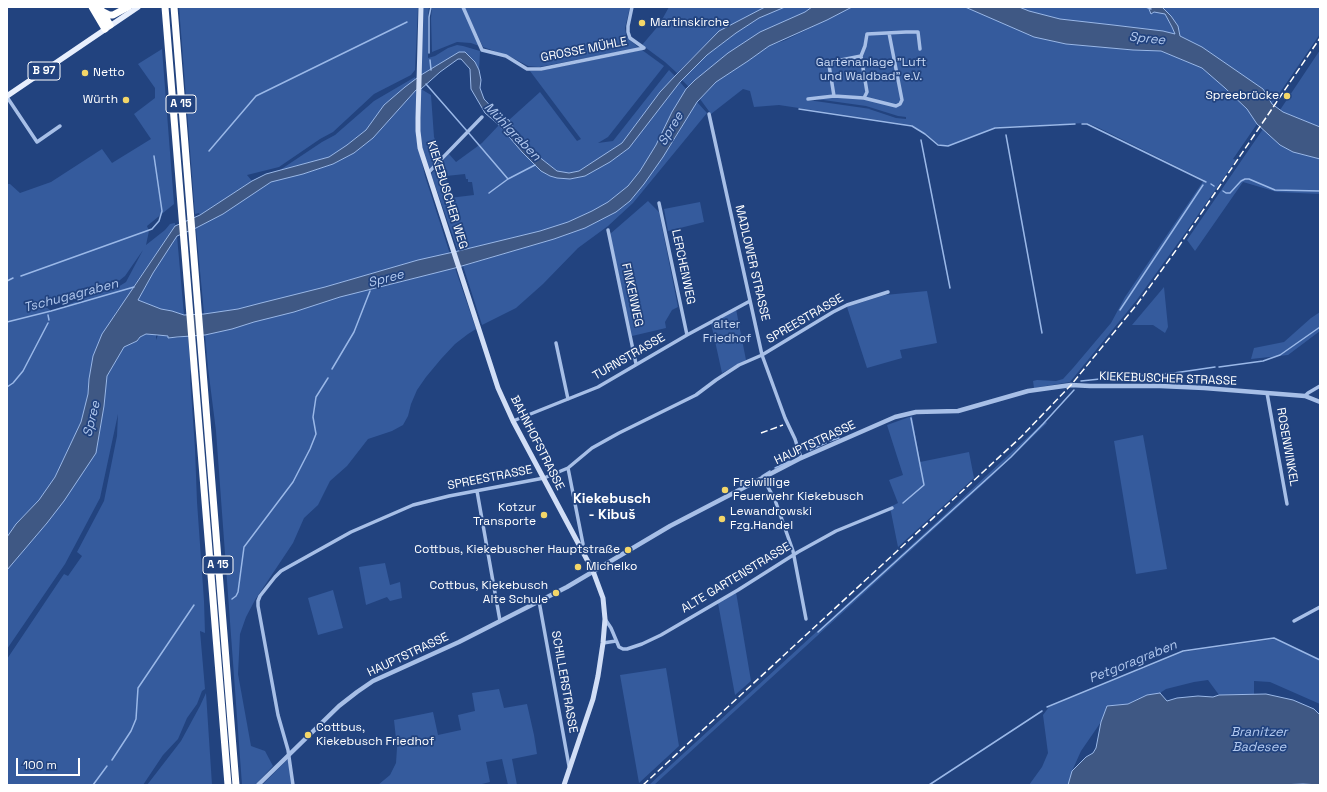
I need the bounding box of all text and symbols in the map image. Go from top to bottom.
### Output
place label: Martinskirche [650,16,729,30]
marker: Martinskirche [637,18,647,28]
water label: Spree [1128,29,1166,49]
street label: GROSSE MÜHLE [540,35,628,65]
park label: Gartenanlage "Luft und Waldbad" e.V. [816,56,926,84]
road number: B 97 [28,62,60,80]
place label: Netto [93,66,125,80]
marker: Netto [80,68,90,78]
place label: Spreebrücke [1205,89,1279,103]
marker: Spreebrücke [1282,91,1292,101]
place label: Würth [83,93,118,107]
marker: Würth [121,95,131,105]
road number: A 15 [166,95,196,113]
water label: Mühlgraben [480,100,544,164]
water label: Spree [655,109,687,149]
street label: KIEKEBUSCHER WEG [424,139,470,251]
street label: MADLOWER STRASSE [732,204,772,322]
street label: LERCHENWEG [668,228,698,306]
street label: FINKENWEG [618,262,646,328]
water label: Spree [366,267,406,291]
water label: Tschugagraben [22,276,120,316]
street label: SPREESTRASSE [764,291,846,347]
park label: alter Friedhof [703,318,751,346]
street label: TURNSTRASSE [590,330,668,384]
street label: KIEKEBUSCHER STRASSE [1099,369,1237,389]
street label: BAHNHOFSTRASSE [507,393,567,493]
water label: Spree [80,399,104,439]
street label: ROSENWINKEL [1273,407,1301,487]
street label: HAUPTSTRASSE [772,418,858,468]
street label: SPREESTRASSE [446,463,534,493]
place label: Freiwillige Feuerwehr Kiekebusch [733,476,864,504]
marker: Freiwillige Feuerwehr Kiekebusch [720,485,730,495]
district label: Kiekebusch - Kibuš [573,491,651,524]
place label: Kotzur Transporte [473,501,536,529]
place label: Lewandrowski Fzg.Handel [730,505,812,533]
marker: Kotzur Transporte [539,510,549,520]
marker: Lewandrowski Fzg.Handel [717,514,727,524]
street label: ALTE GARTENSTRASSE [679,540,793,616]
place label: Cottbus, Kiekebuscher Hauptstraße [414,543,620,557]
marker: Cottbus, Kiekebuscher Hauptstraße [623,545,633,555]
road number: A 15 [203,556,233,574]
place label: Michelko [586,560,637,574]
marker: Michelko [573,562,583,572]
place label: Cottbus, Kiekebusch Alte Schule [429,579,548,607]
marker: Cottbus, Kiekebusch Alte Schule [551,588,561,598]
street label: HAUPTSTRASSE [365,630,451,680]
street label: SCHILLERSTRASSE [548,630,580,734]
water label: Petgoragraben [1087,637,1179,687]
place label: Cottbus, Kiekebusch Friedhof [316,721,434,749]
water label: Branitzer Badesee [1230,724,1288,755]
marker: Cottbus, Kiekebusch Friedhof [303,730,313,740]
scale bar [18,750,82,776]
text: 100 m [23,757,57,773]

